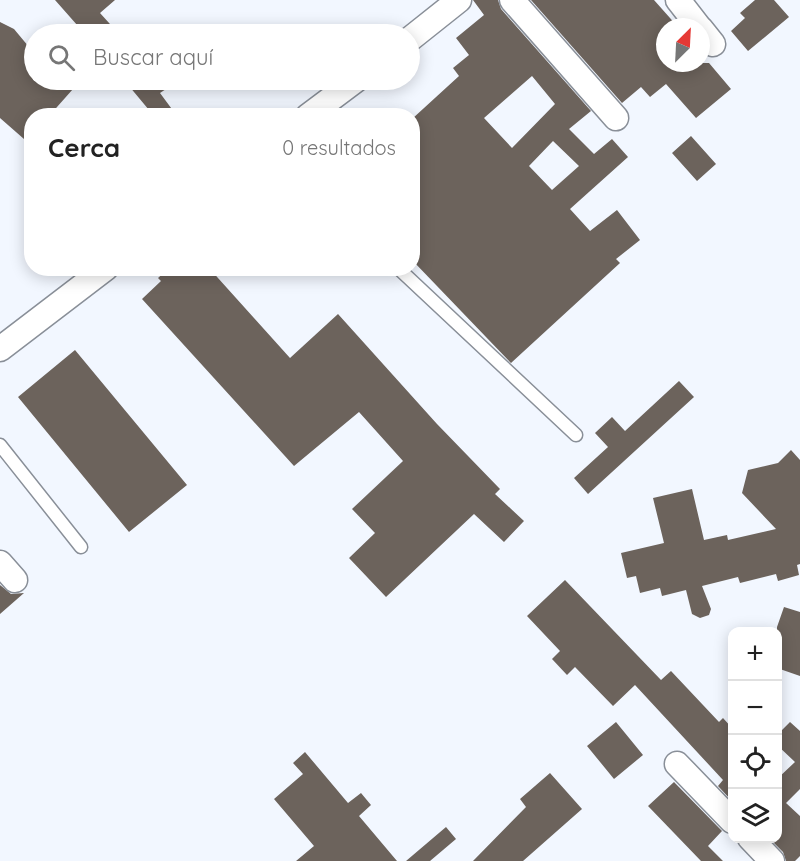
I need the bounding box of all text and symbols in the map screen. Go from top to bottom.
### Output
north arrow [656,18,710,72]
search box [24,24,420,90]
icon: search [45,41,78,74]
text: Buscar aquí [93,43,213,71]
text: Cerca [48,131,120,164]
text: 0 resultados [282,135,396,160]
map controls [728,627,782,843]
button: + [728,627,782,681]
button: − [728,681,782,735]
button: locate [728,735,782,789]
button: layers [728,789,782,843]

